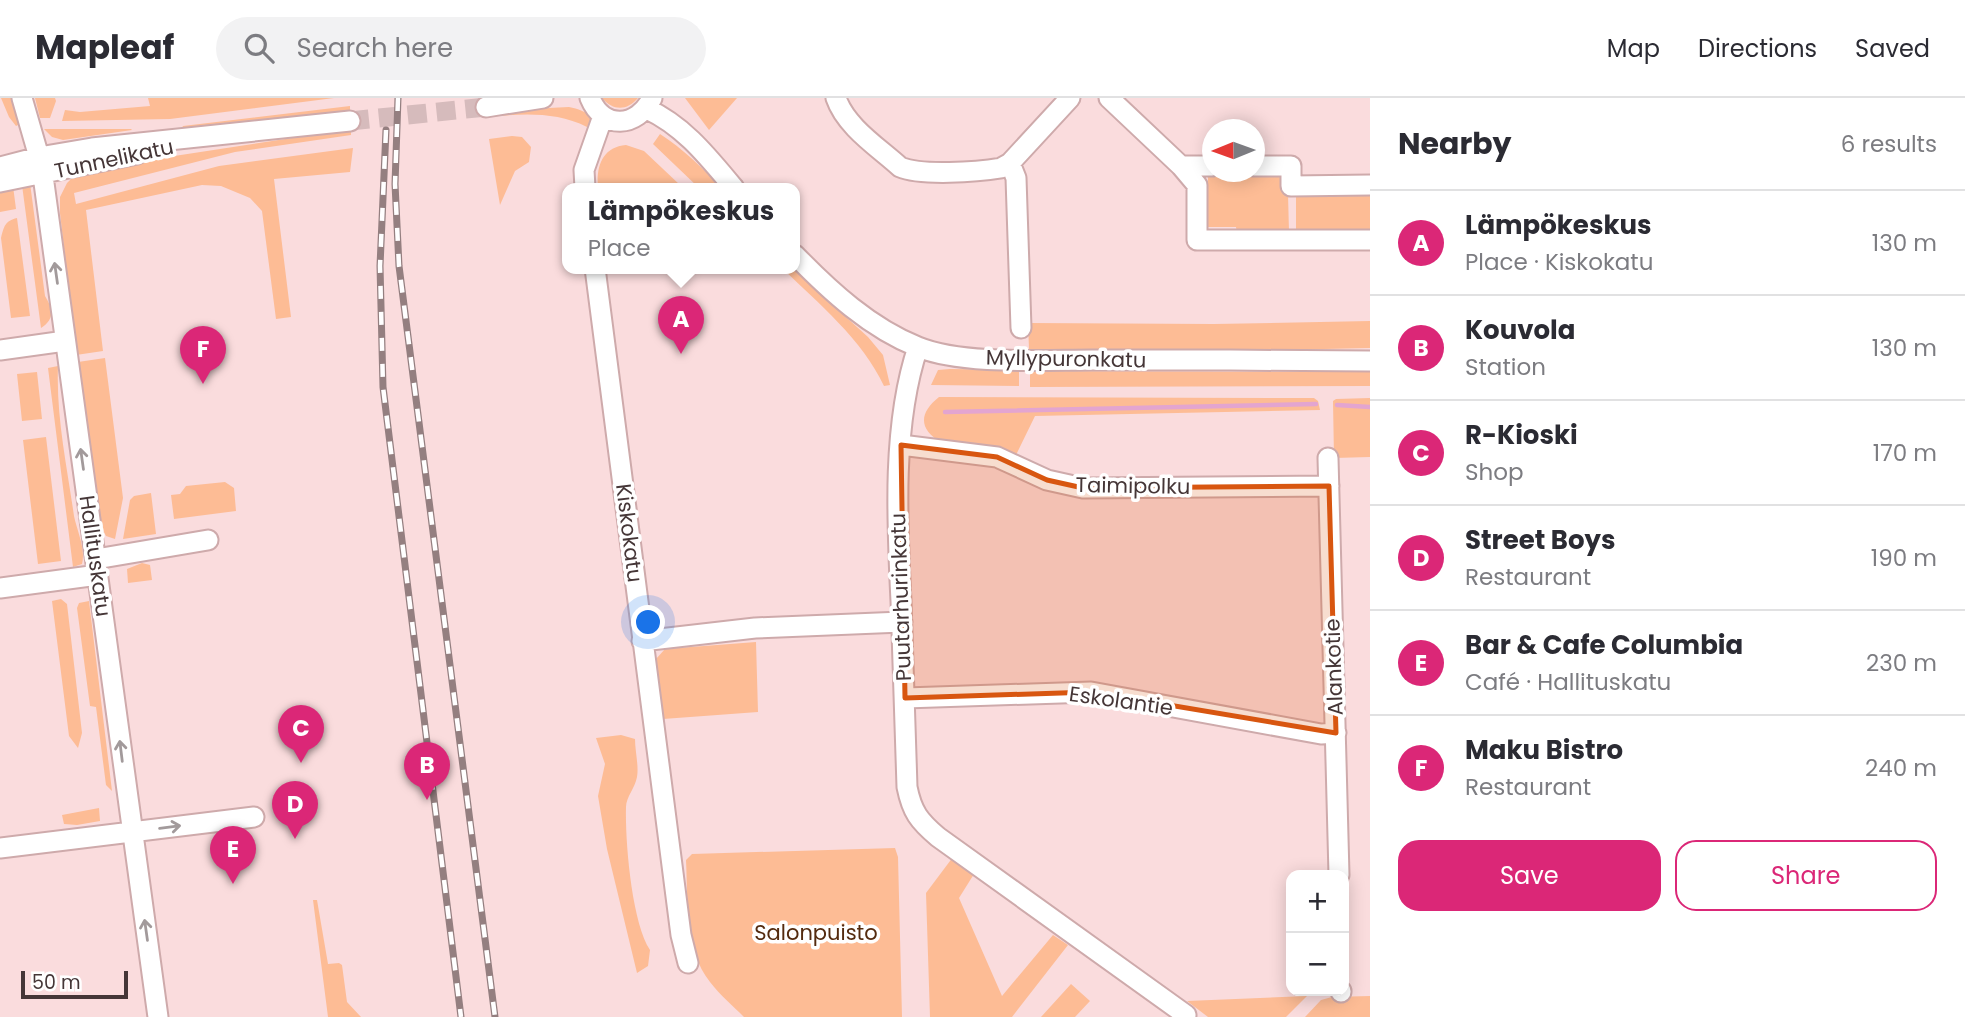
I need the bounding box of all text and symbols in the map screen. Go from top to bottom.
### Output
search box [216,17,706,80]
text: Mapleaf [35,24,174,71]
icon: search [240,29,278,67]
text: Search here [296,30,453,66]
text: Map [1607,32,1660,65]
text: Directions [1698,32,1817,65]
text: Saved [1855,32,1930,65]
north arrow [1202,119,1265,182]
text: Nearby [1398,122,1512,165]
text: 6 results [1841,128,1937,160]
street label: Tunnelikatu [52,132,176,185]
popup [562,183,800,274]
text: Lämpökeskus [588,193,774,229]
text: Lämpökeskus [1465,207,1652,243]
text: A [1413,227,1429,259]
text: 130 m [1872,227,1937,259]
text: Place [588,232,651,264]
text: Place · Kiskokatu [1465,246,1653,278]
one-way arrow [49,262,62,285]
pin: A [658,296,704,354]
text: Kouvola [1465,312,1575,348]
pin: F [180,326,226,384]
text: B [1413,332,1429,364]
text: 130 m [1872,332,1937,364]
street label: Myllypuronkatu [986,343,1147,374]
text: Station [1465,351,1546,383]
text: R-Kioski [1465,417,1578,453]
text: C [1412,437,1430,469]
text: 170 m [1873,437,1937,469]
one-way arrow [75,448,88,471]
text: Shop [1465,456,1524,488]
street label: Taimipolku [1075,470,1191,501]
street label: Kiskokatu [609,482,650,584]
street label: Hallituskatu [73,493,118,619]
street label: Puutarhurinkatu [883,512,918,682]
text: Street Boys [1465,522,1615,558]
text: D [1413,542,1429,574]
text: 190 m [1871,542,1937,574]
text: Restaurant [1465,561,1591,593]
your location [631,605,665,639]
street label: Alankotie [1317,618,1350,716]
text: Bar & Cafe Columbia [1465,627,1743,663]
text: E [1415,647,1427,679]
text: 230 m [1866,647,1937,679]
text: Café · Hallituskatu [1465,666,1671,698]
street label: Eskolantie [1067,679,1175,722]
pin: C [278,705,324,763]
text: Maku Bistro [1465,732,1623,768]
one-way arrow [115,740,128,762]
pin: B [404,742,450,800]
text: F [1415,752,1427,784]
text: 240 m [1865,752,1937,784]
text: Restaurant [1465,771,1591,803]
pin: D [272,781,318,839]
one-way arrow [159,820,181,833]
pin: E [210,826,256,884]
button: Save [1398,840,1661,911]
button: Share [1675,840,1937,911]
map controls [1286,870,1349,996]
button: + [1286,870,1349,933]
park label: Salonpuisto [754,918,878,947]
one-way arrow [139,919,152,942]
button: − [1286,933,1349,996]
scale bar [21,968,128,1000]
text: 50 m [32,969,81,996]

